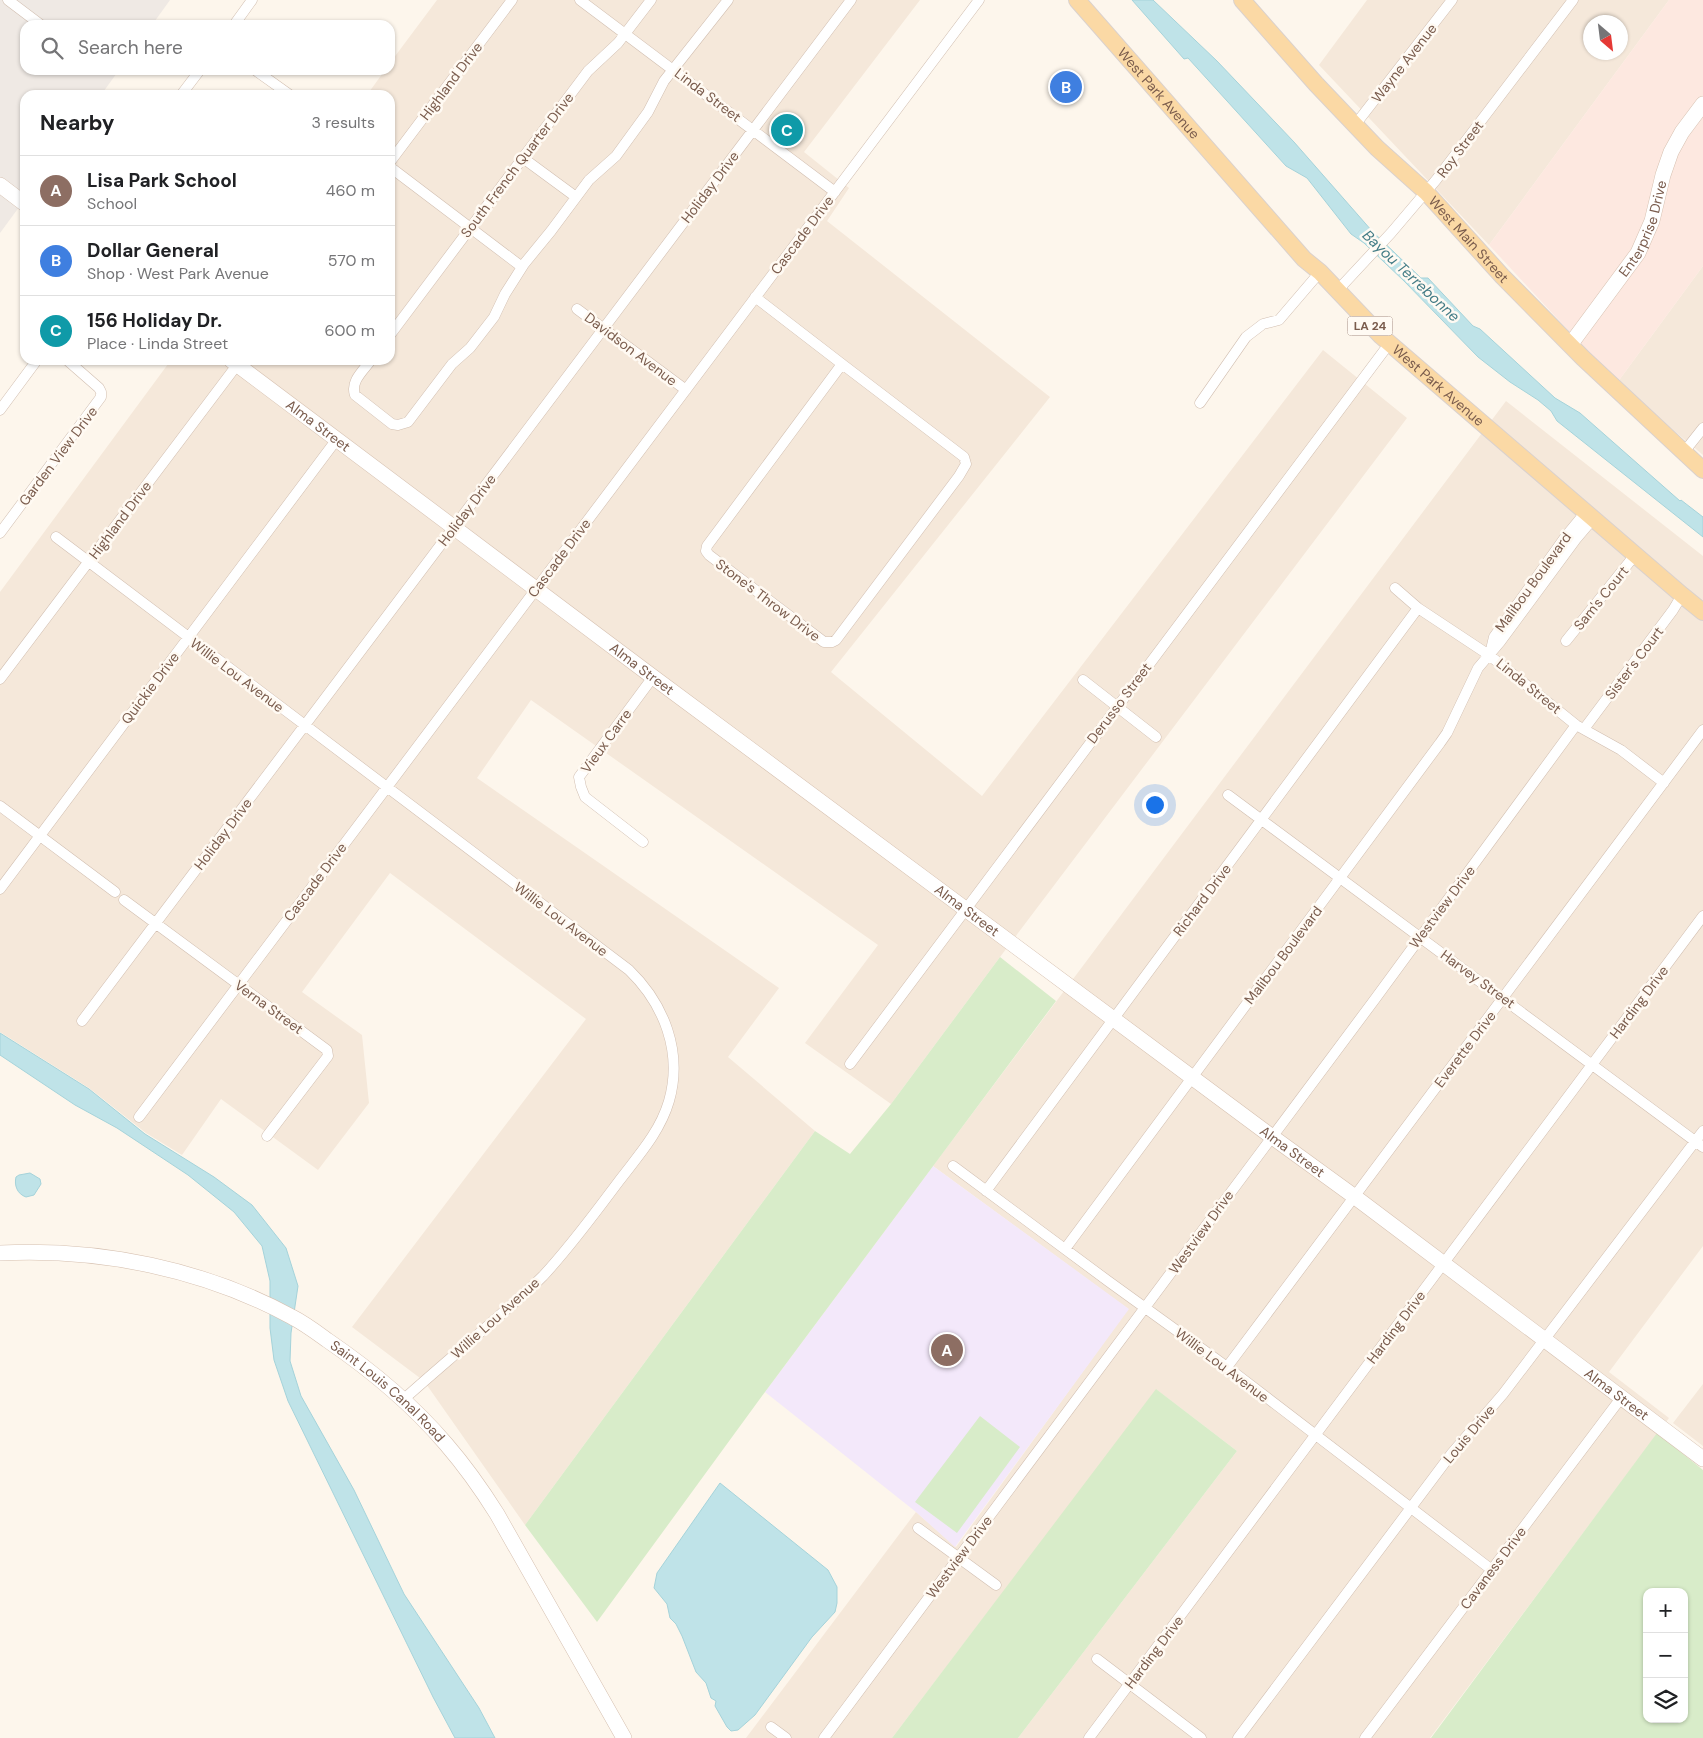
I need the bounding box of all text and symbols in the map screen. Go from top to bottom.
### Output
north arrow [1583,15,1628,60]
search box [20,20,395,75]
street label: Wayne Avenue [1368,20,1440,106]
icon: search [38,34,66,62]
text: Search here [78,35,183,60]
street label: Highland Drive [416,38,486,124]
street label: West Park Avenue [1114,44,1204,143]
street label: Linda Street [671,64,745,126]
pin: B [1050,68,1082,106]
street label: South French Quarter Drive [457,89,577,241]
text: Nearby [40,109,114,137]
pin: C [771,111,803,149]
text: 3 results [312,112,375,133]
street label: Roy Street [1433,117,1487,181]
street label: Holiday Drive [677,148,743,226]
text: Lisa Park School [87,168,237,193]
street label: Enterprise Drive [1615,179,1670,280]
text: A [50,180,62,201]
text: 460 m [326,180,375,201]
street label: Cascade Drive [767,192,837,278]
street label: West Main Street [1425,192,1513,287]
text: School [87,193,137,214]
water label: Bayou Terrebonne [1358,226,1464,327]
text: Dollar General [87,238,219,263]
text: B [51,250,61,271]
text: 570 m [328,250,375,271]
text: Shop · West Park Avenue [87,263,269,284]
text: 156 Holiday Dr. [87,308,222,333]
street label: Davidson Avenue [581,308,681,390]
road number: LA 24 [1348,316,1392,336]
text: C [50,320,62,341]
text: 600 m [325,320,375,341]
text: Place · Linda Street [87,333,228,354]
street label: West Park Avenue [1389,341,1488,430]
street label: Alma Street [282,395,354,455]
street label: Garden View Drive [15,403,101,509]
street label: Holiday Drive [434,471,500,549]
street label: Highland Drive [85,477,155,563]
street label: Cascade Drive [524,515,594,601]
street label: Malibou Boulevard [1491,529,1575,635]
street label: Stone's Throw Drive [712,555,824,645]
street label: Sam's Court [1570,562,1632,634]
street label: Sister's Court [1601,623,1667,703]
street label: Willie Lou Avenue [186,634,288,716]
street label: Alma Street [606,639,678,699]
street label: Quickie Drive [117,648,183,728]
street label: Linda Street [1493,654,1565,718]
street label: Derusso Street [1083,659,1155,747]
street label: Vieux Carre [577,705,635,777]
your location [1142,792,1168,818]
street label: Holiday Drive [190,795,256,873]
street label: Cascade Drive [280,839,350,925]
street label: Richard Drive [1169,860,1235,940]
street label: Westview Drive [1405,862,1479,952]
street label: Willie Lou Avenue [510,878,612,960]
street label: Alma Street [931,880,1003,940]
street label: Malibou Boulevard [1240,902,1326,1008]
street label: Harvey Street [1437,946,1519,1012]
street label: Harding Drive [1606,962,1672,1042]
street label: Verna Street [231,976,307,1038]
street label: Everette Drive [1430,1007,1500,1091]
street label: Alma Street [1256,1122,1328,1181]
street label: Westview Drive [1165,1187,1237,1277]
street label: Willie Lou Avenue [447,1274,543,1362]
street label: Harding Drive [1363,1287,1429,1367]
street label: Willie Lou Avenue [1171,1324,1273,1406]
pin: A [931,1331,963,1369]
street label: Saint Louis Canal Road [327,1336,449,1446]
street label: Alma Street [1581,1364,1652,1424]
street label: Louis Drive [1439,1401,1499,1467]
street label: Westview Drive [922,1512,996,1602]
street label: Cavaness Drive [1456,1523,1530,1613]
map controls [1643,1588,1688,1723]
button: + [1643,1588,1688,1633]
street label: Harding Drive [1121,1612,1187,1692]
button: − [1643,1633,1688,1678]
button: layers [1643,1678,1688,1723]

